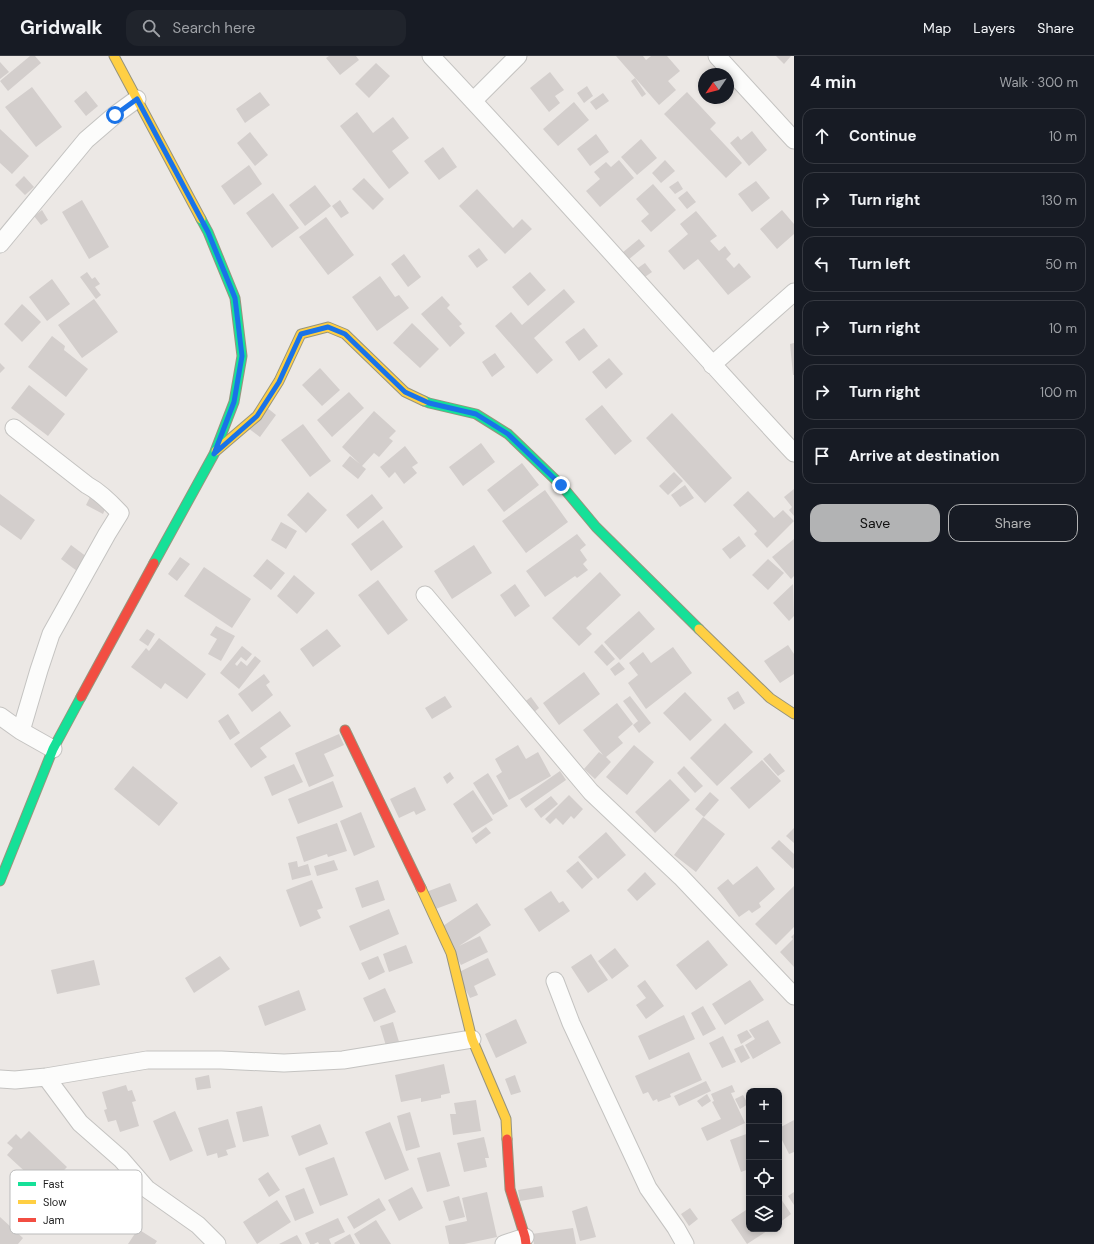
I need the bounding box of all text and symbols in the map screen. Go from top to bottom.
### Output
search box [126,10,406,46]
text: Gridwalk [20,15,102,40]
icon: search [140,17,162,39]
text: Search here [172,18,255,38]
text: Map [923,19,951,37]
text: Layers [973,19,1015,37]
text: Share [1037,19,1074,37]
north arrow [698,68,734,104]
text: 4 min [810,71,856,93]
text: Walk · 300 m [1000,74,1078,91]
route start [106,106,124,124]
icon: ahead [811,125,833,147]
text: Continue [849,126,917,146]
text: 10 m [1049,128,1077,145]
icon: right [811,189,833,211]
text: Turn right [849,190,920,210]
text: 130 m [1041,192,1077,209]
icon: left [811,253,833,275]
text: Turn left [849,254,910,274]
text: 50 m [1045,256,1077,273]
icon: right [811,317,833,339]
text: Turn right [849,318,920,338]
text: 10 m [1049,320,1077,337]
icon: right [811,381,833,403]
text: Turn right [849,382,920,402]
text: 100 m [1040,384,1077,401]
icon: arrive [811,445,833,467]
text: Arrive at destination [849,446,1000,466]
route end [552,476,570,494]
button: Save [810,504,940,542]
button: Share [948,504,1078,542]
map controls [746,1088,782,1232]
button: + [746,1088,782,1124]
button: − [746,1124,782,1160]
button: locate [746,1160,782,1196]
legend [10,1170,142,1234]
text: Fast [43,1177,64,1191]
text: Slow [43,1195,67,1209]
button: layers [746,1196,782,1232]
text: Jam [43,1213,64,1227]

